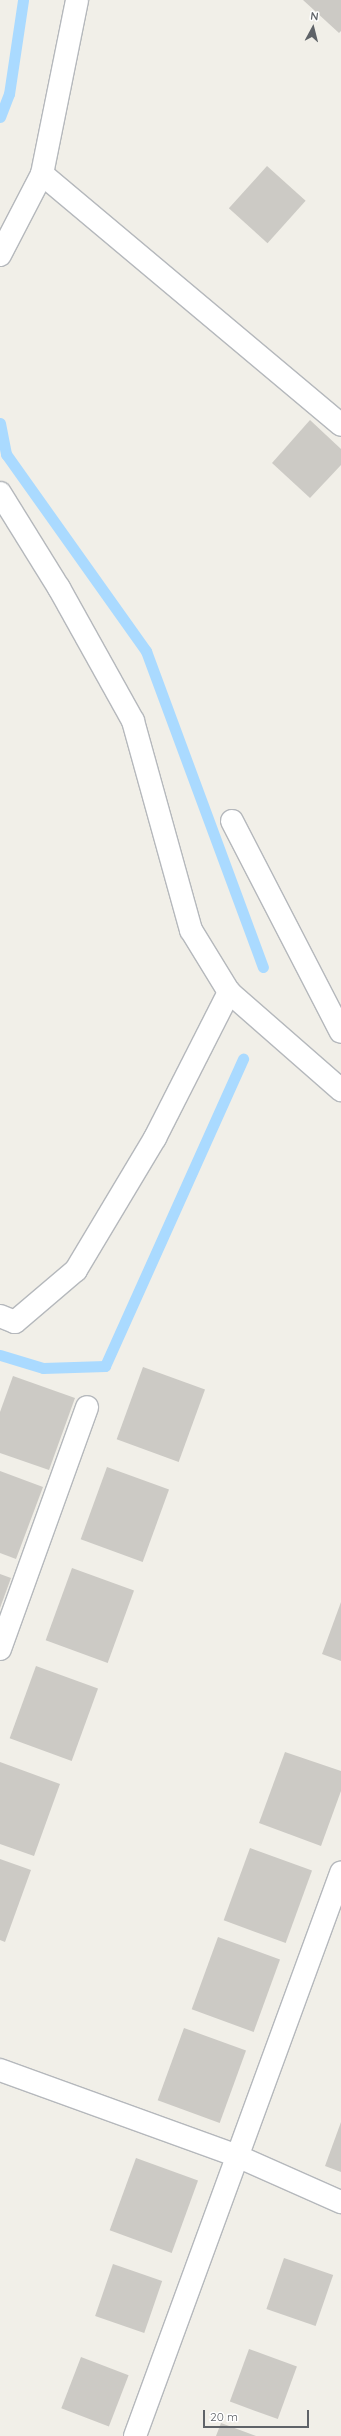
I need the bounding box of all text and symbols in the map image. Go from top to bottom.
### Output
north arrow [293,8,333,48]
text: N [310,9,319,24]
scale bar [205,2402,311,2428]
text: 20 m [210,2409,238,2424]

